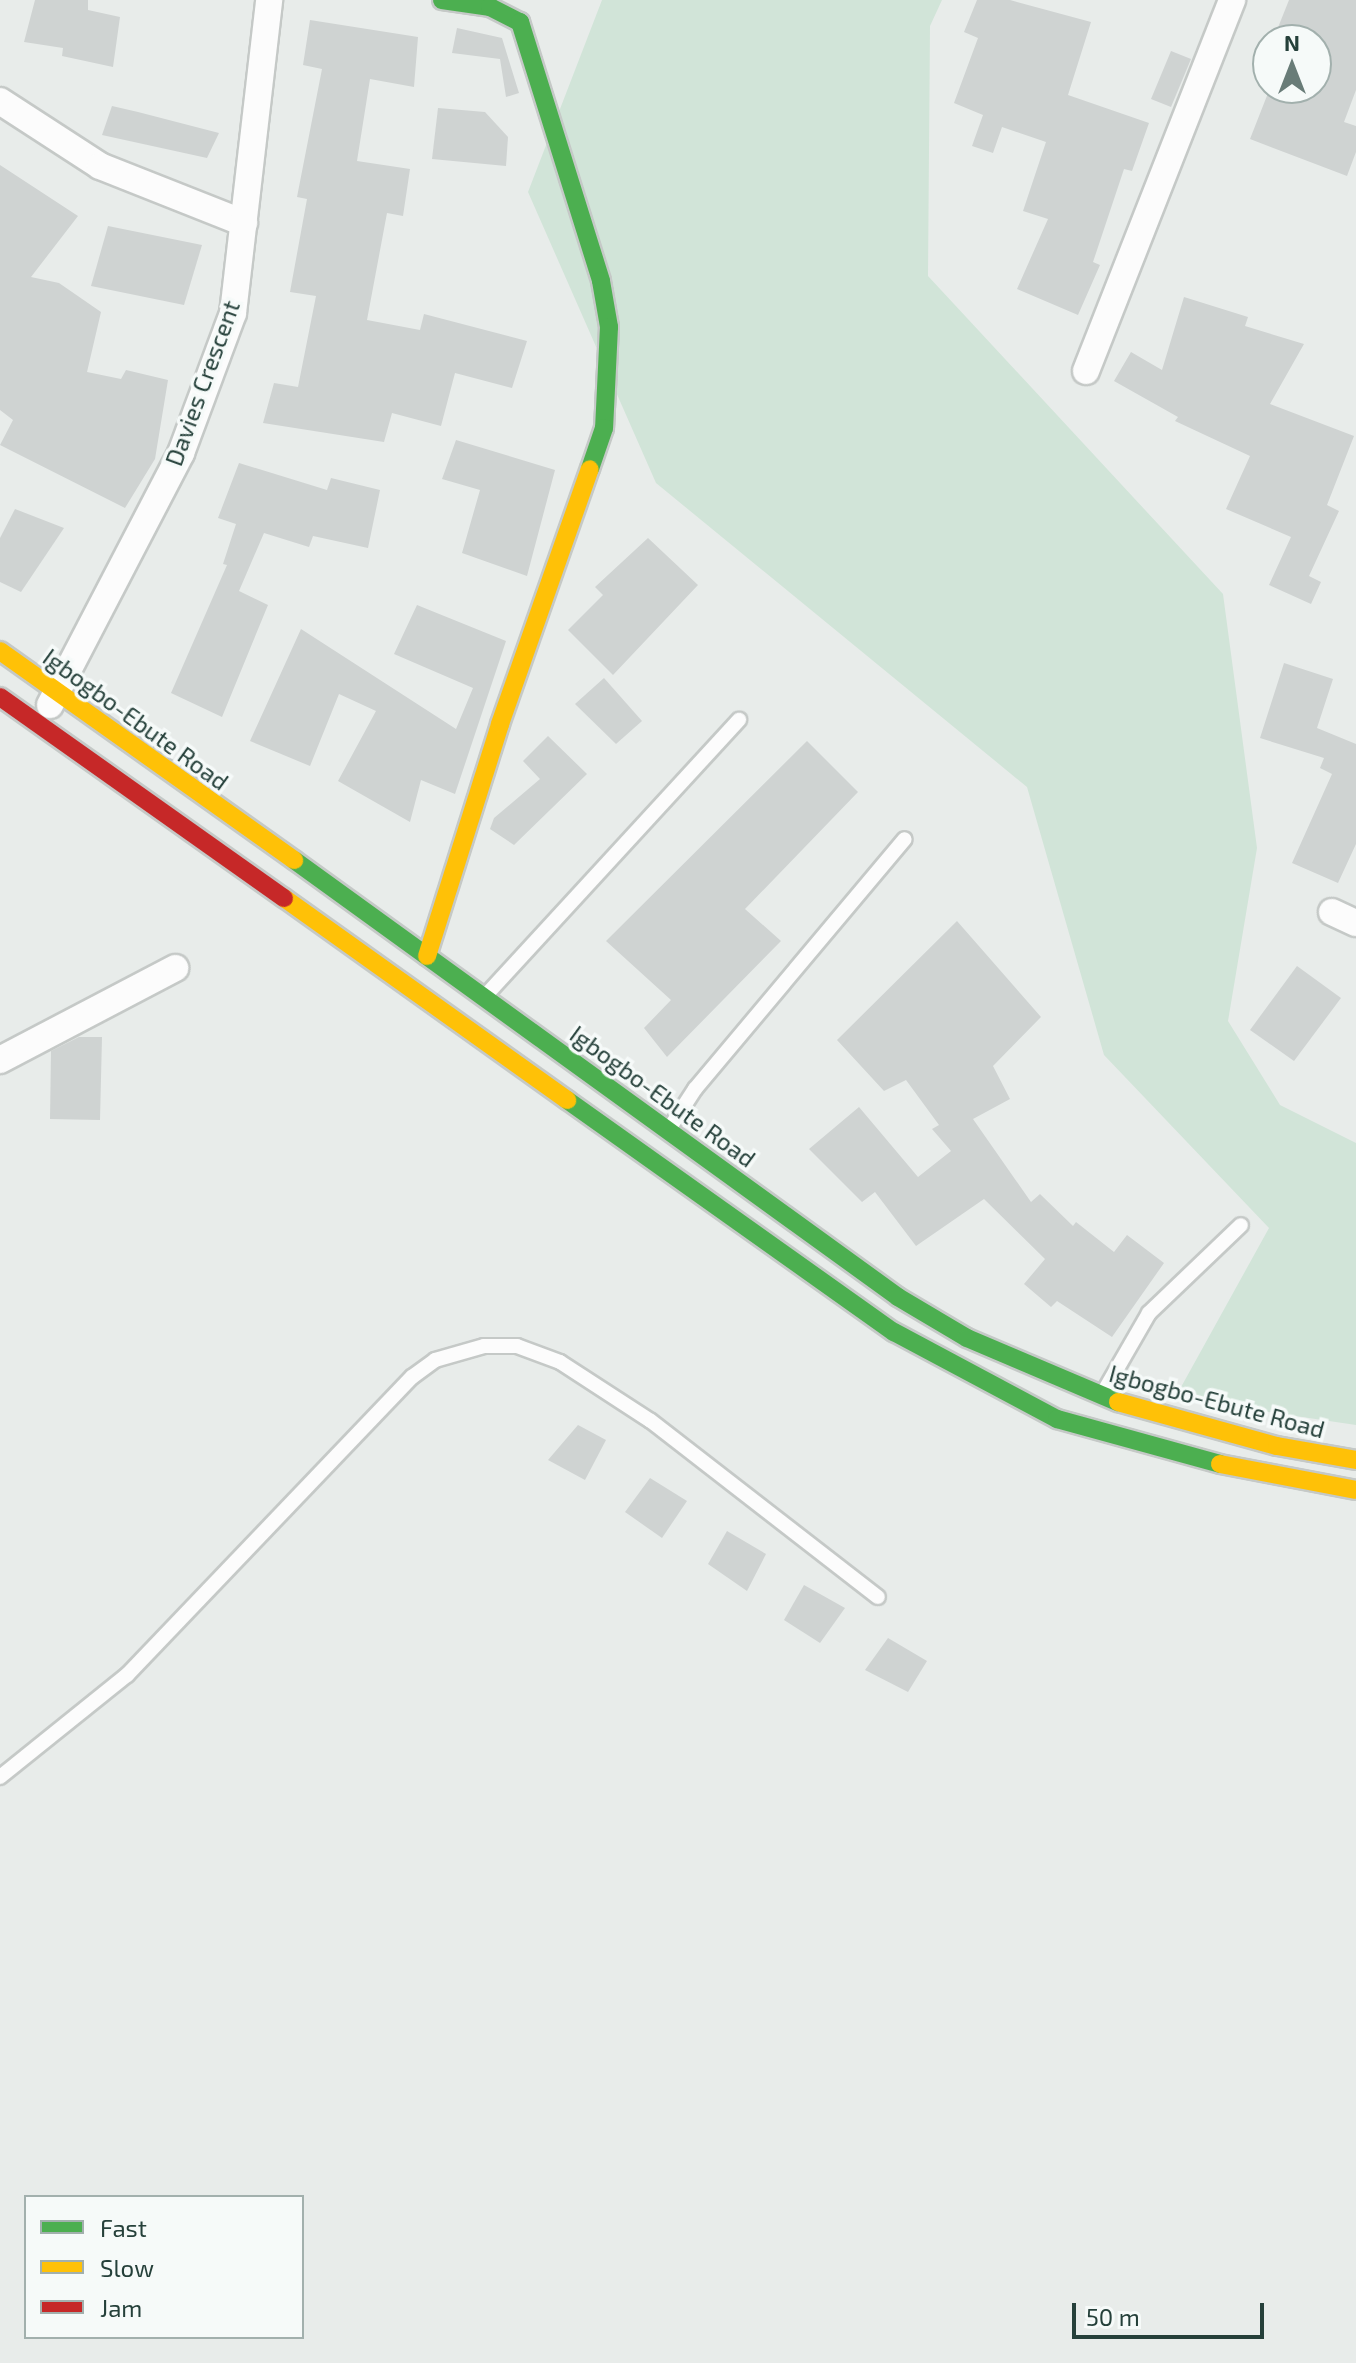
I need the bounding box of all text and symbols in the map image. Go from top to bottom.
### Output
north arrow [1252,24,1332,104]
text: N [1284,29,1300,55]
street label: Davies Crescent [159,296,245,470]
street label: Igbogbo-Ebute Road [38,642,234,796]
street label: Igbogbo-Ebute Road [565,1019,761,1173]
street label: Igbogbo-Ebute Road [1106,1358,1328,1444]
legend [24,2195,304,2339]
text: Fast [100,2213,147,2242]
text: Slow [100,2253,154,2282]
scale bar [1076,2287,1268,2337]
text: Jam [100,2293,142,2322]
text: 50 m [1086,2302,1140,2331]

